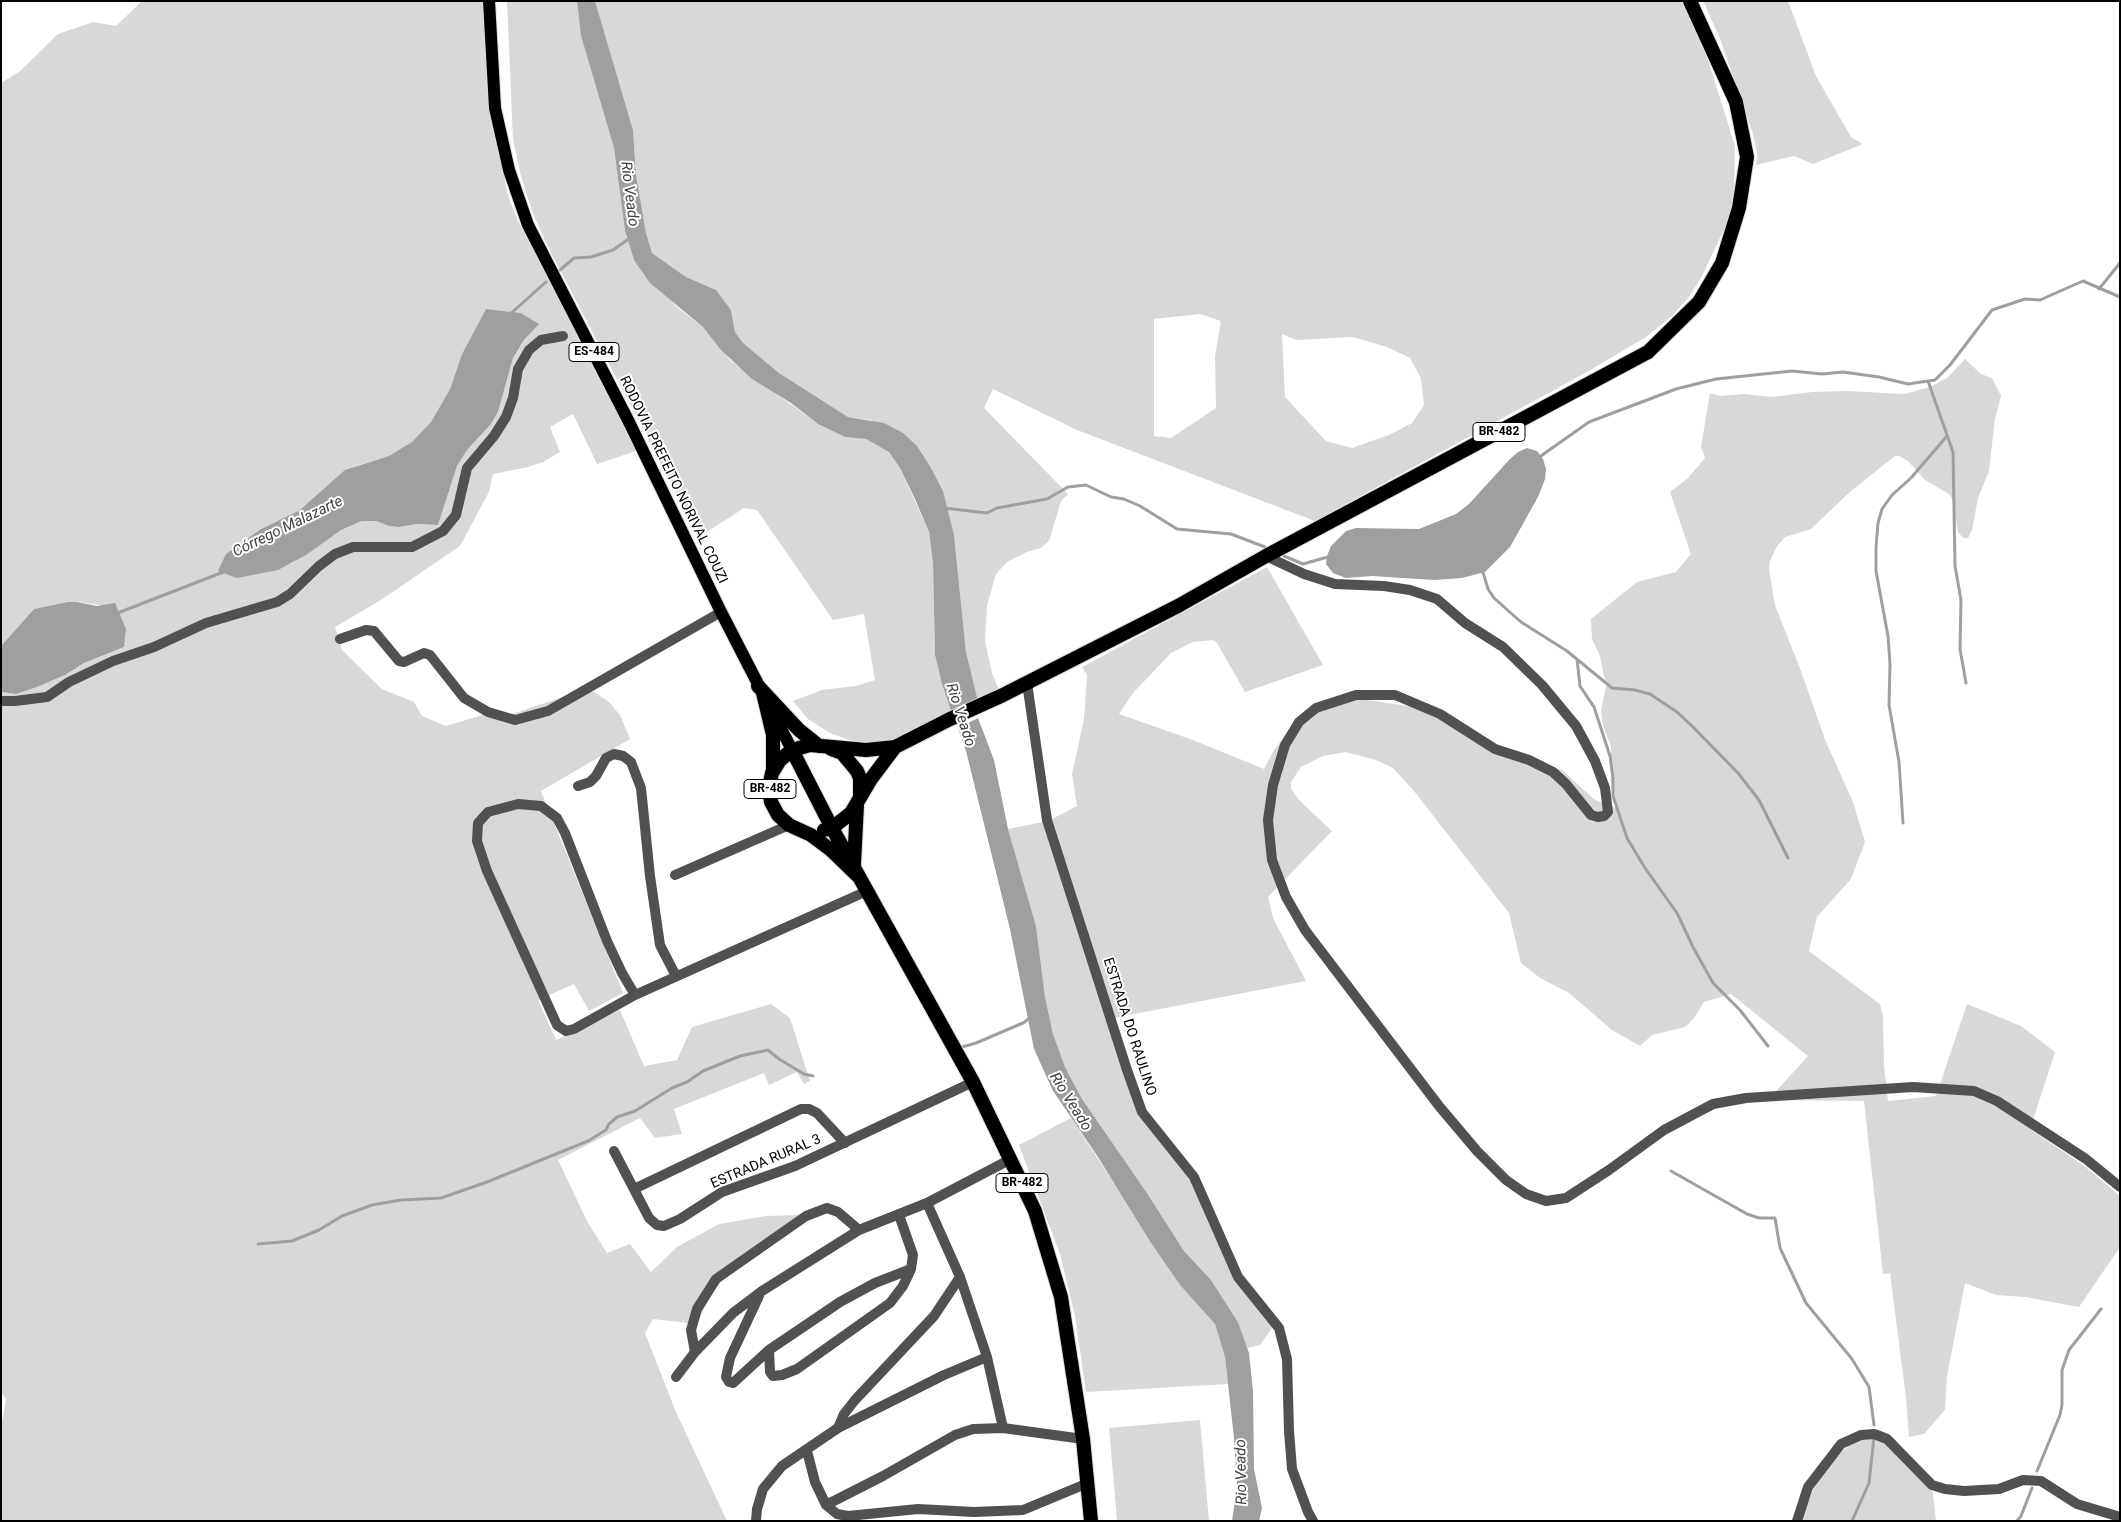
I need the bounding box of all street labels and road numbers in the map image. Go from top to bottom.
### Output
road number: ES-484 [569,342,619,362]
street label: RODOVIA PREFEITO NORIVAL COUZI [615,373,731,587]
road number: BR-482 [1473,422,1525,442]
road number: BR-482 [744,780,796,799]
street label: ESTRADA DO RAULINO [1099,956,1159,1098]
street label: ESTRADA RURAL 3 [708,1131,824,1193]
road number: BR-482 [996,1174,1048,1192]

